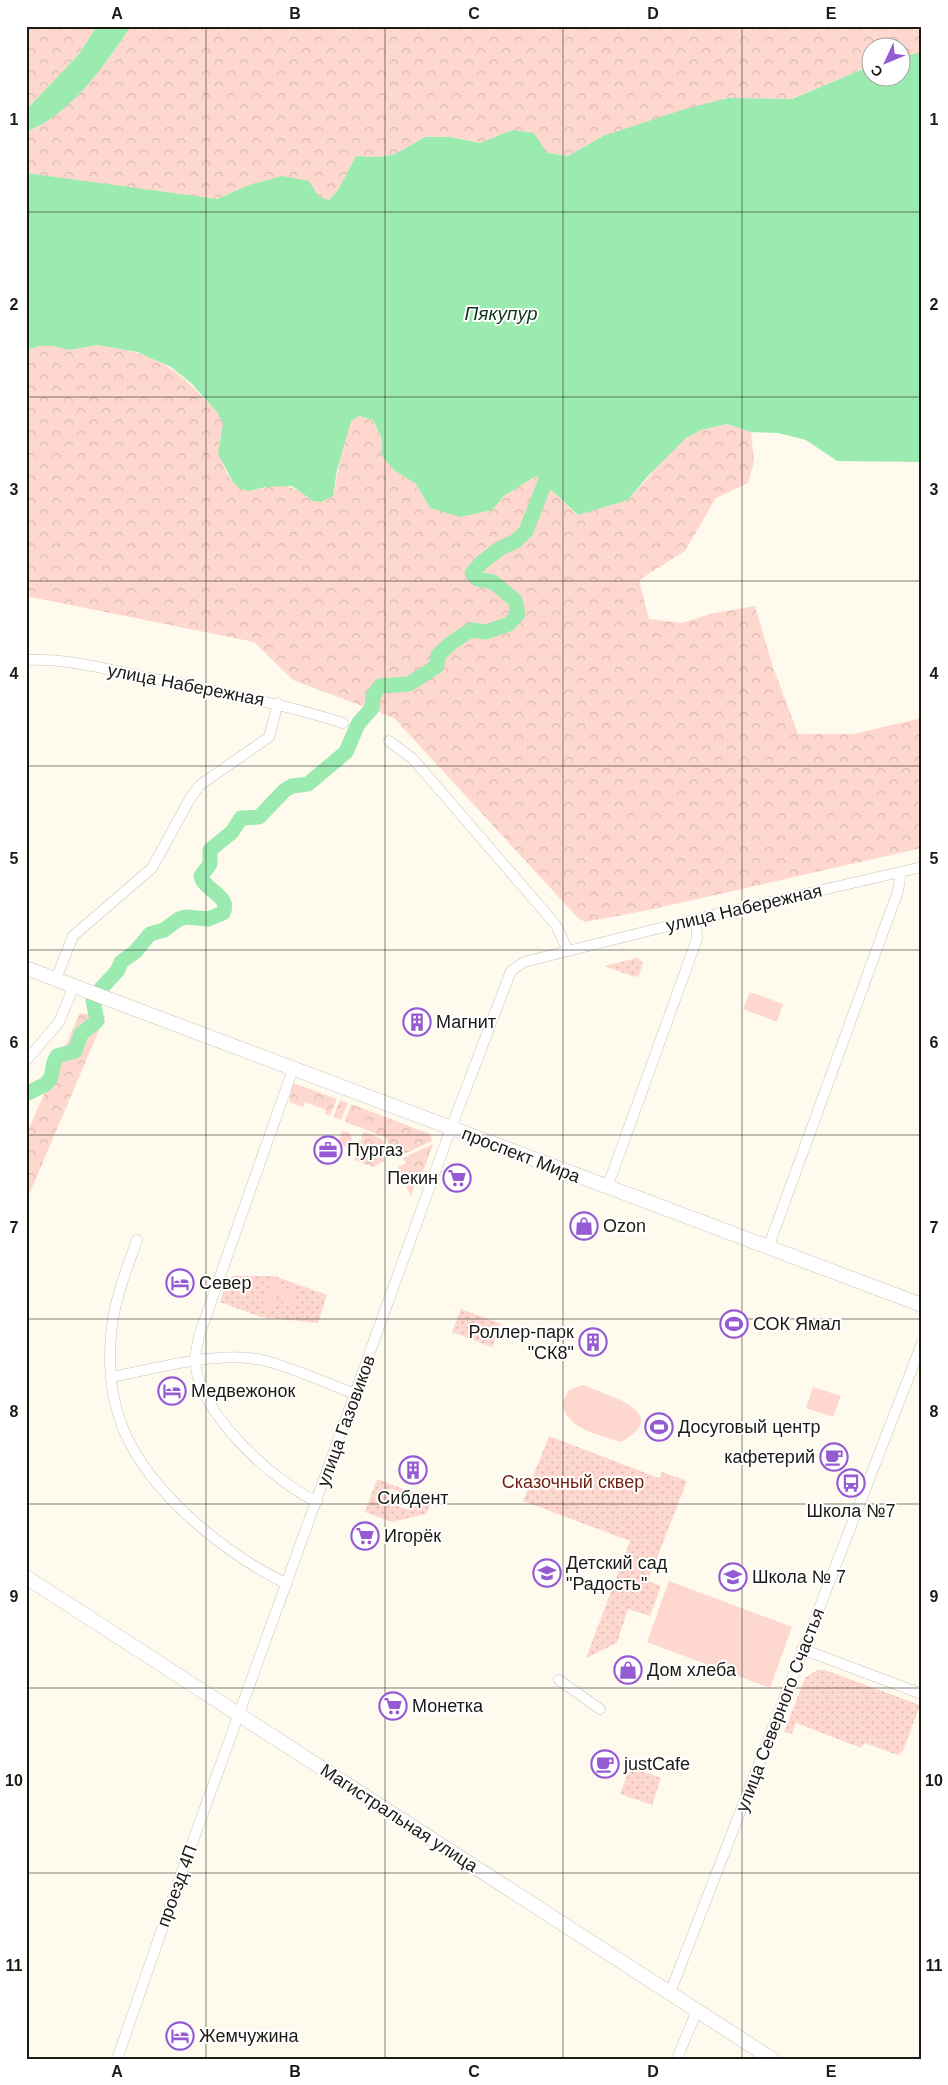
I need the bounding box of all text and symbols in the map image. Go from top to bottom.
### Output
text: A [111,5,123,22]
text: B [289,5,301,22]
text: C [468,5,480,22]
text: D [647,5,659,22]
text: E [826,5,837,22]
north arrow [860,38,910,88]
text: С [867,62,886,80]
text: 1 [10,111,19,128]
text: 1 [930,111,939,128]
text: 2 [10,296,19,313]
text: 2 [930,296,939,313]
water label: Пякупур [465,303,537,324]
text: 3 [10,481,19,498]
text: 3 [930,481,939,498]
street label: улица Набережная [106,660,266,710]
text: 4 [10,665,19,682]
text: 4 [930,665,939,682]
text: 5 [10,850,19,867]
text: 5 [930,850,939,867]
street label: улица Набережная [664,880,824,936]
building icon: Магнит [402,1007,432,1037]
place label: Магнит [436,1012,496,1032]
text: 6 [10,1034,19,1051]
text: 6 [930,1034,939,1051]
street label: проспект Мира [459,1123,584,1187]
office icon: Пургаз [313,1135,343,1165]
place label: Пургаз [347,1140,403,1160]
supermarket icon: Пекин [442,1163,472,1193]
place label: Пекин [387,1168,438,1188]
shop icon: Ozon [569,1211,599,1241]
place label: Ozon [603,1216,646,1236]
text: 7 [10,1219,19,1236]
text: 7 [930,1219,939,1236]
hotel icon: Север [165,1268,195,1298]
place label: Север [199,1273,251,1293]
sports icon: СОК Ямал [719,1309,749,1339]
place label: СОК Ямал [753,1314,841,1334]
place label: Роллер-парк "СК8" [469,1322,574,1363]
building icon: Роллер-парк "СК8" [578,1327,608,1357]
street label: улица Газовиков [313,1353,379,1489]
hotel icon: Медвежонок [157,1376,187,1406]
place label: Медвежонок [191,1381,295,1401]
text: 8 [10,1403,19,1420]
text: 8 [930,1403,939,1420]
sports icon: Досуговый центр [644,1412,674,1442]
place label: Досуговый центр [678,1417,820,1437]
cafe icon: кафетерий [819,1442,849,1472]
place label: кафетерий [724,1447,815,1467]
building icon: Сибдент [398,1455,428,1485]
bus stop icon: Школа №7 [836,1468,866,1498]
park label: Сказочный сквер [502,1472,644,1492]
place label: Сибдент [377,1488,449,1508]
place label: Школа №7 [806,1501,896,1521]
supermarket icon: Игорёк [350,1521,380,1551]
place label: Игорёк [384,1526,441,1546]
place label: Детский сад "Радость" [566,1553,668,1594]
school or university icon: Детский сад "Радость" [532,1558,562,1588]
school or university icon: Школа № 7 [718,1562,748,1592]
place label: Школа № 7 [752,1567,846,1587]
text: 9 [10,1588,19,1605]
text: 9 [930,1588,939,1605]
street label: улица Северного Счастья [732,1605,828,1815]
shop icon: Дом хлеба [613,1655,643,1685]
place label: Дом хлеба [647,1660,737,1680]
supermarket icon: Монетка [378,1691,408,1721]
place label: Монетка [412,1696,484,1716]
cafe icon: justCafe [590,1749,620,1779]
place label: justCafe [623,1754,690,1774]
street label: Магистральная улица [317,1760,482,1877]
text: 10 [5,1772,23,1789]
text: 10 [925,1772,943,1789]
street label: проезд 4П [153,1842,201,1930]
text: 11 [6,1957,23,1974]
text: 11 [926,1957,943,1974]
hotel icon: Жемчужина [165,2021,195,2051]
place label: Жемчужина [199,2026,299,2046]
text: A [111,2063,123,2080]
text: B [289,2063,301,2080]
text: C [468,2063,480,2080]
text: D [647,2063,659,2080]
text: E [826,2063,837,2080]

